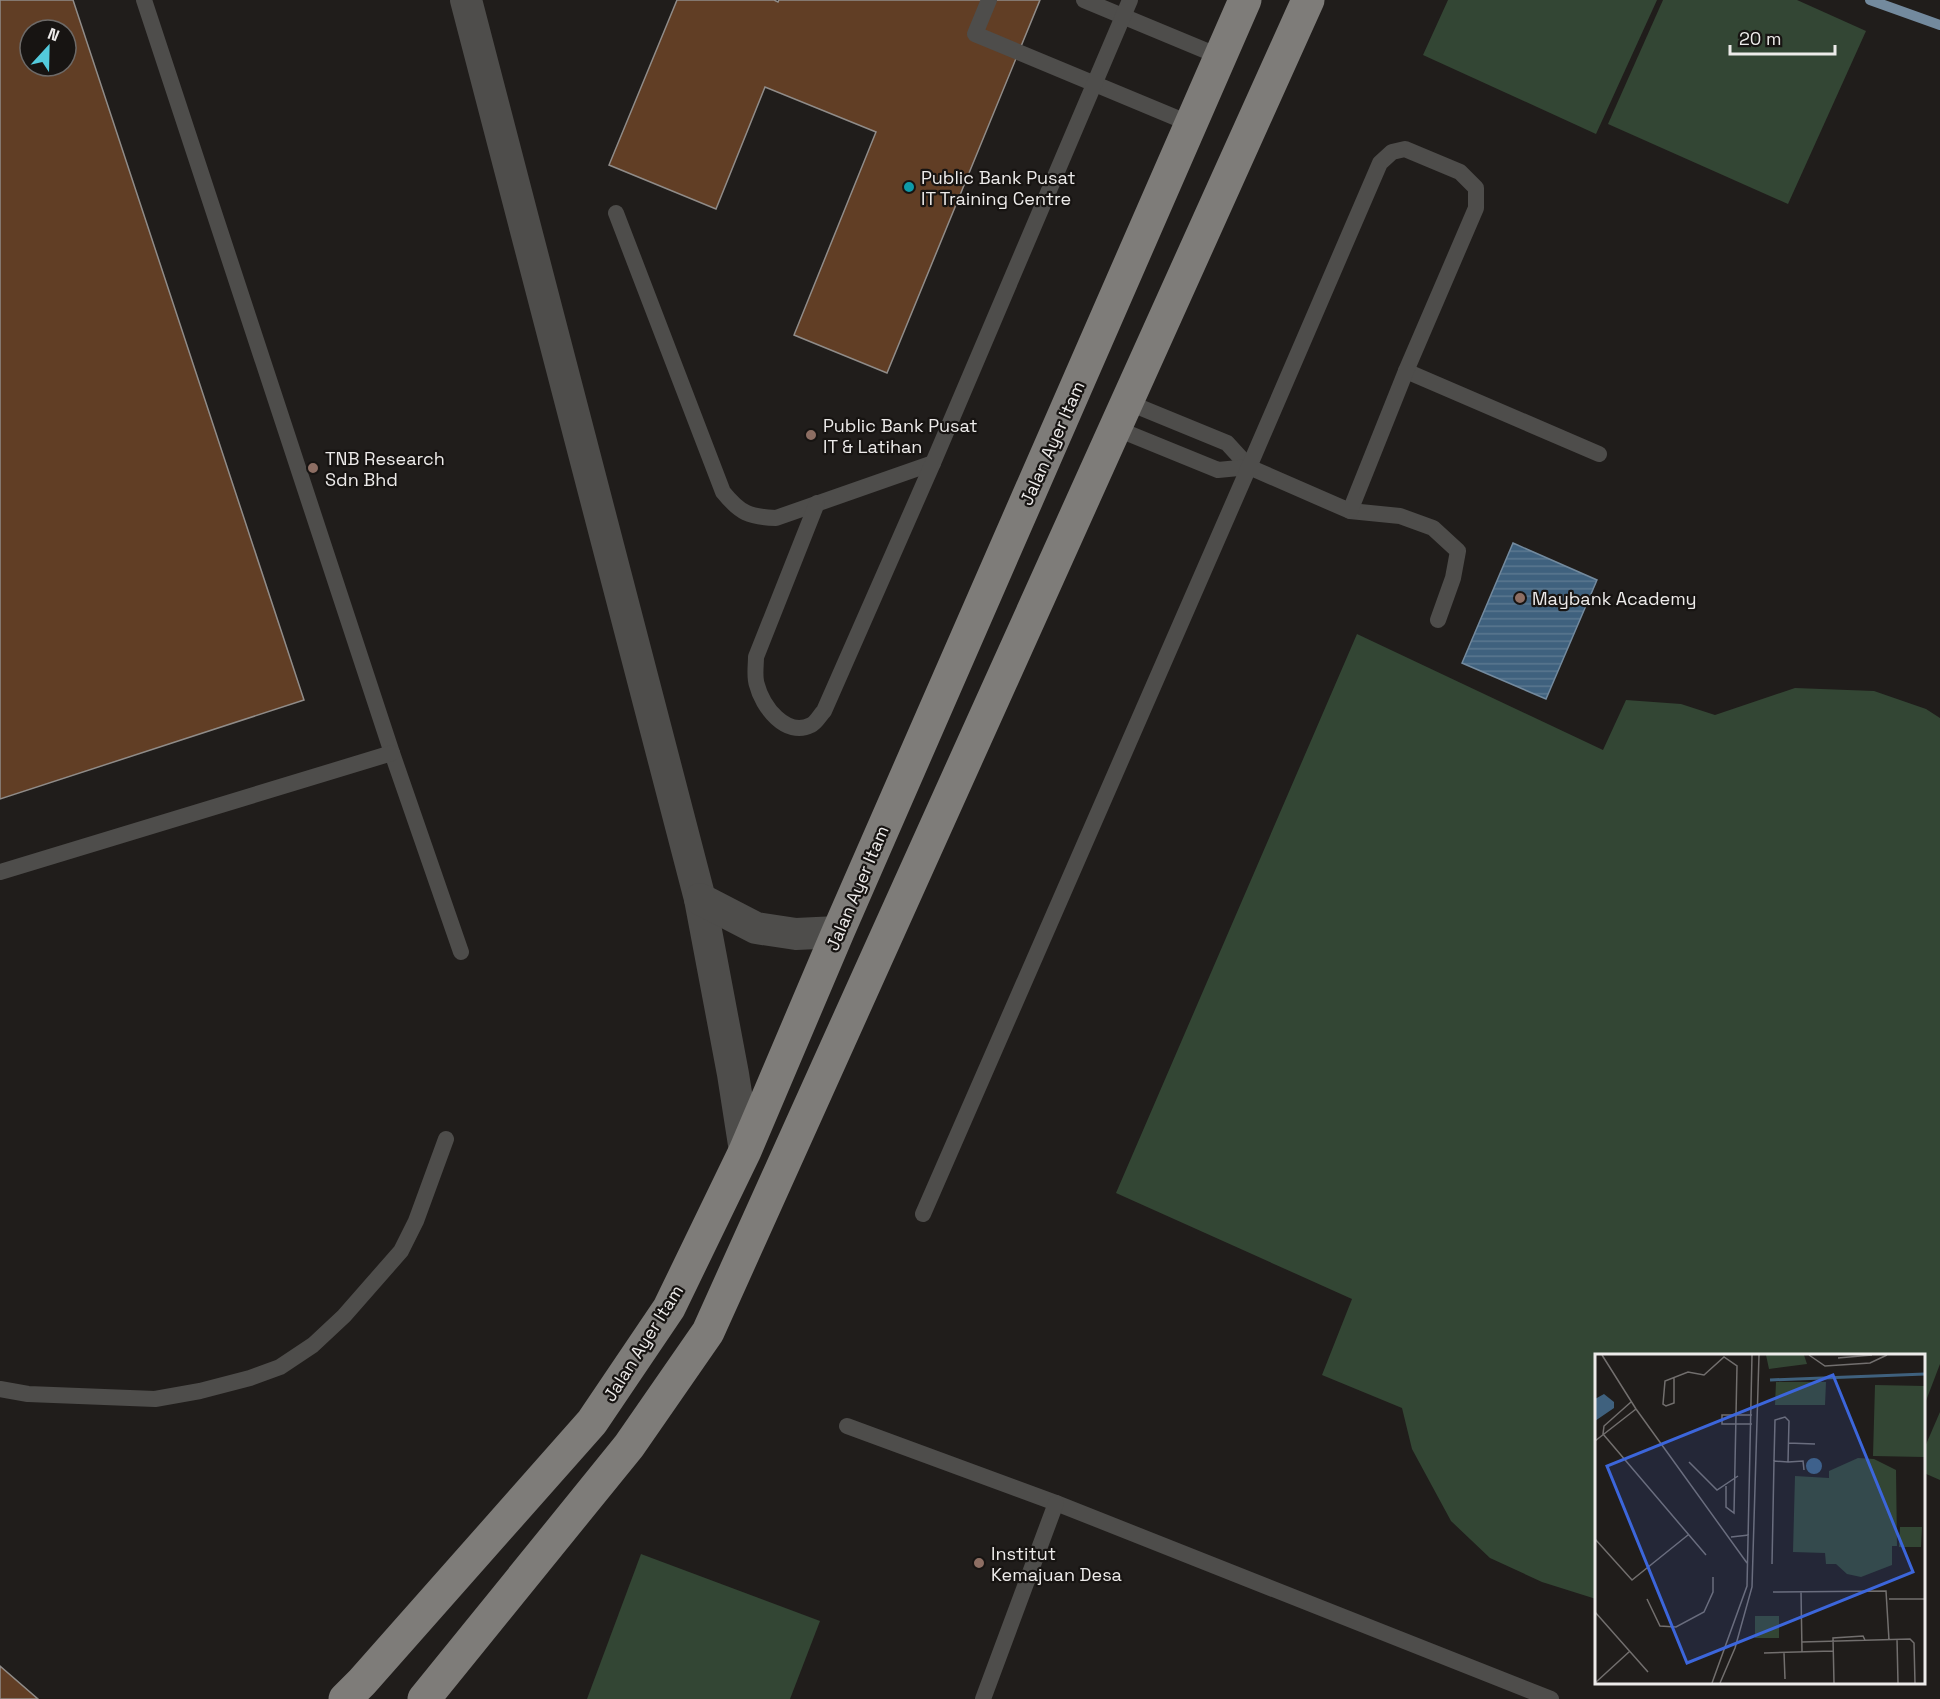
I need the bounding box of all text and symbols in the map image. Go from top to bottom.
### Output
north arrow [18,18,78,78]
scale bar [1730,18,1835,56]
text: N [45,23,62,46]
text: 20 m [1739,27,1782,50]
place label: Public Bank Pusat IT Training Centre [921,166,1076,210]
marker: Public Bank Pusat IT Training Centre [902,180,916,194]
street label: Jalan Ayer Itam [1014,377,1090,509]
place label: Public Bank Pusat IT & Latihan [823,414,978,458]
marker: Public Bank Pusat IT & Latihan [804,428,818,442]
place label: TNB Research Sdn Bhd [325,447,445,491]
marker: TNB Research Sdn Bhd [306,461,320,475]
place label: Maybank Academy [1532,587,1697,610]
marker: Maybank Academy [1513,591,1527,605]
street label: Jalan Ayer Itam [820,822,894,954]
street label: Jalan Ayer Itam [598,1280,688,1406]
inset map [1595,1354,1925,1684]
place label: Institut Kemajuan Desa [991,1542,1122,1586]
marker: Institut Kemajuan Desa [972,1556,986,1570]

